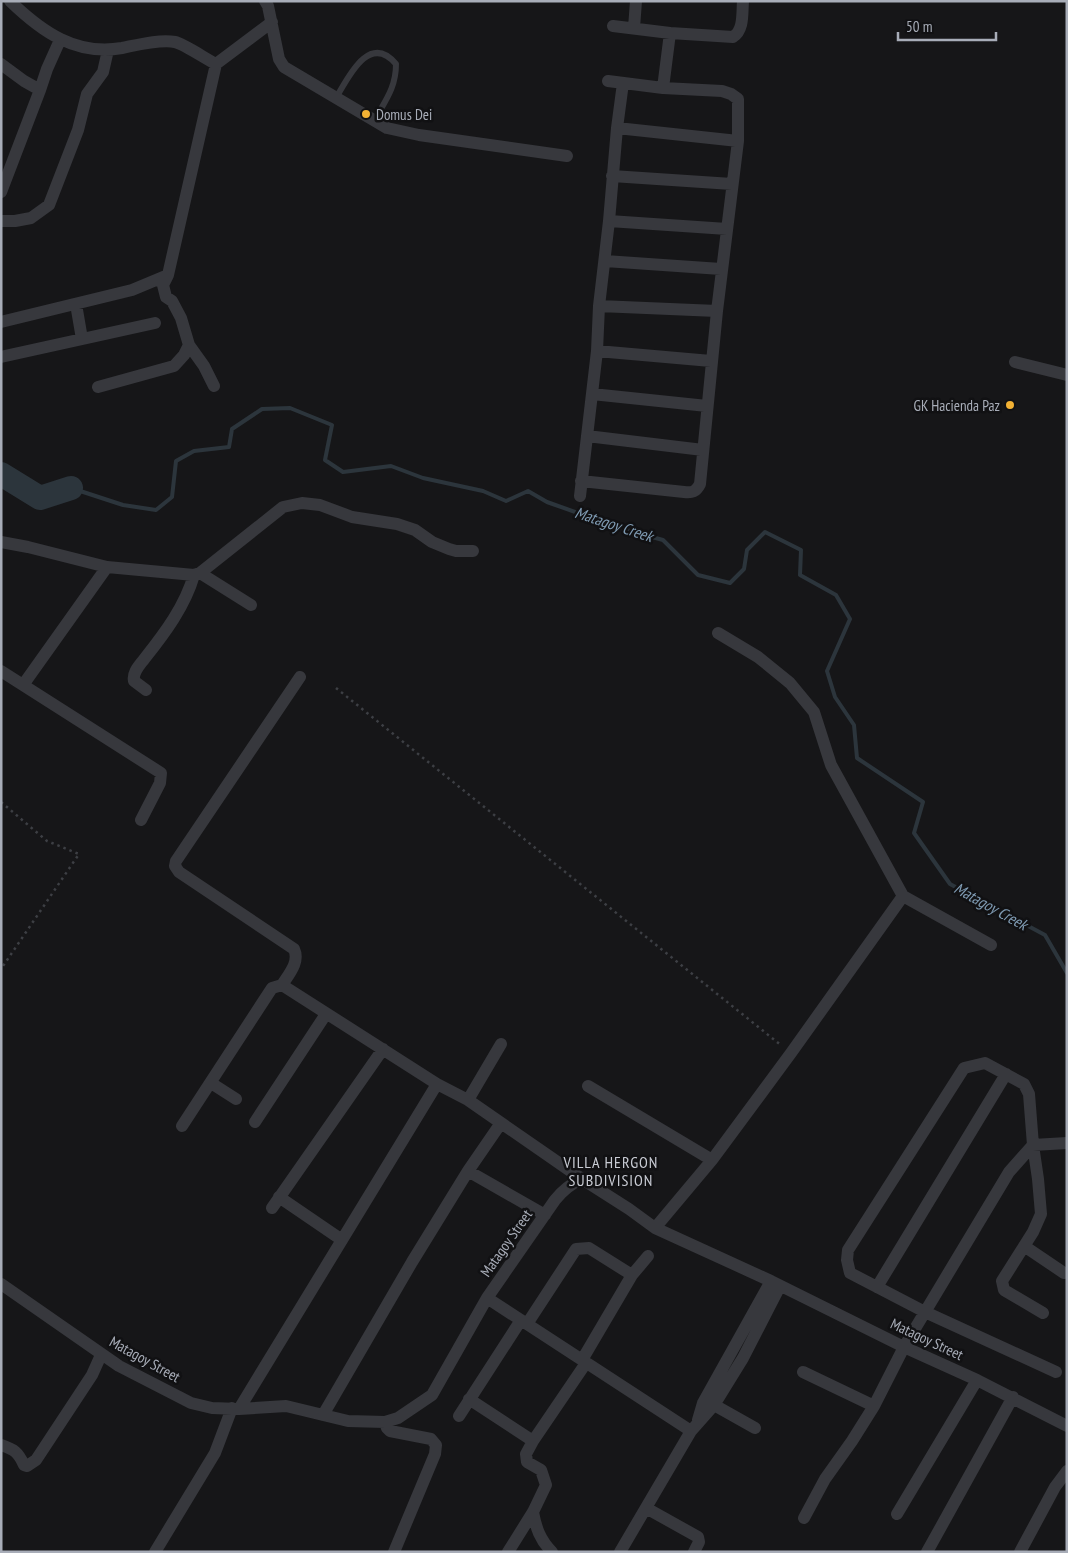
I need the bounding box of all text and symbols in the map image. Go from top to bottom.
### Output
scale bar [898,10,996,42]
text: 50 m [906,17,932,36]
place label: Domus Dei [376,105,432,124]
marker: Domus Dei [360,108,372,120]
place label: GK Hacienda Paz [914,396,1000,415]
marker: GK Hacienda Paz [1004,399,1016,411]
water label: Matagoy Creek [572,502,657,547]
water label: Matagoy Creek [951,878,1033,935]
district label: VILLA HERGON SUBDIVISION [563,1152,658,1190]
street label: Matagoy Street [476,1206,536,1280]
street label: Matagoy Street [888,1314,966,1364]
street label: Matagoy Street [106,1332,184,1386]

